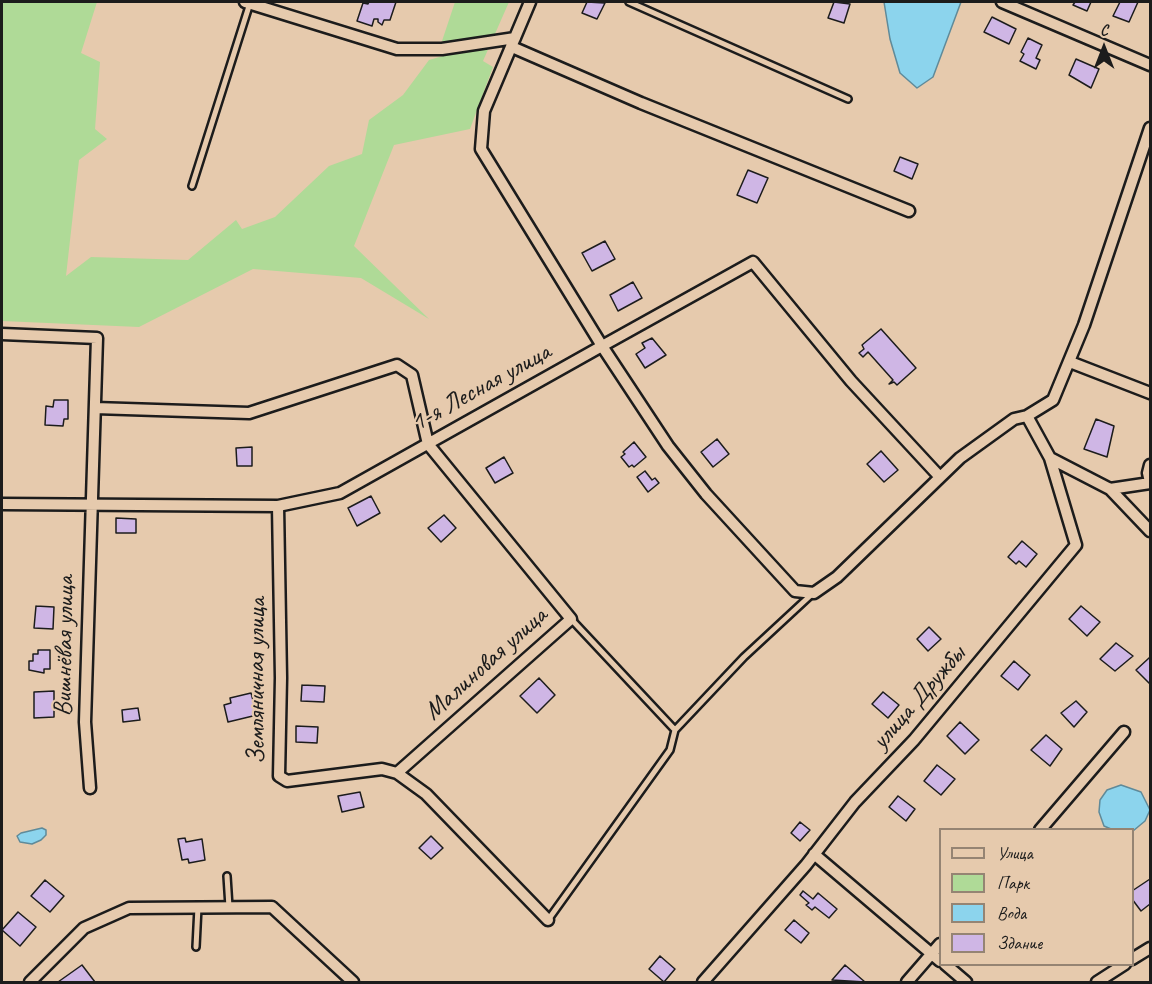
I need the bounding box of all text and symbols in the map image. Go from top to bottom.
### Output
north arrow [1074,18,1134,78]
text: С [1100,20,1108,40]
street label: 1-я Лесная улица [406,337,556,439]
street label: Вишнёвая улица [48,575,82,717]
street label: Земляничная улица [241,598,273,764]
street label: Малиновая улица [418,601,554,727]
street label: улица Дружбы [865,640,973,756]
legend [939,828,1134,966]
text: Улица [997,842,1033,864]
text: Парк [997,872,1029,894]
text: Вода [997,902,1026,924]
text: Здание [997,932,1042,954]

